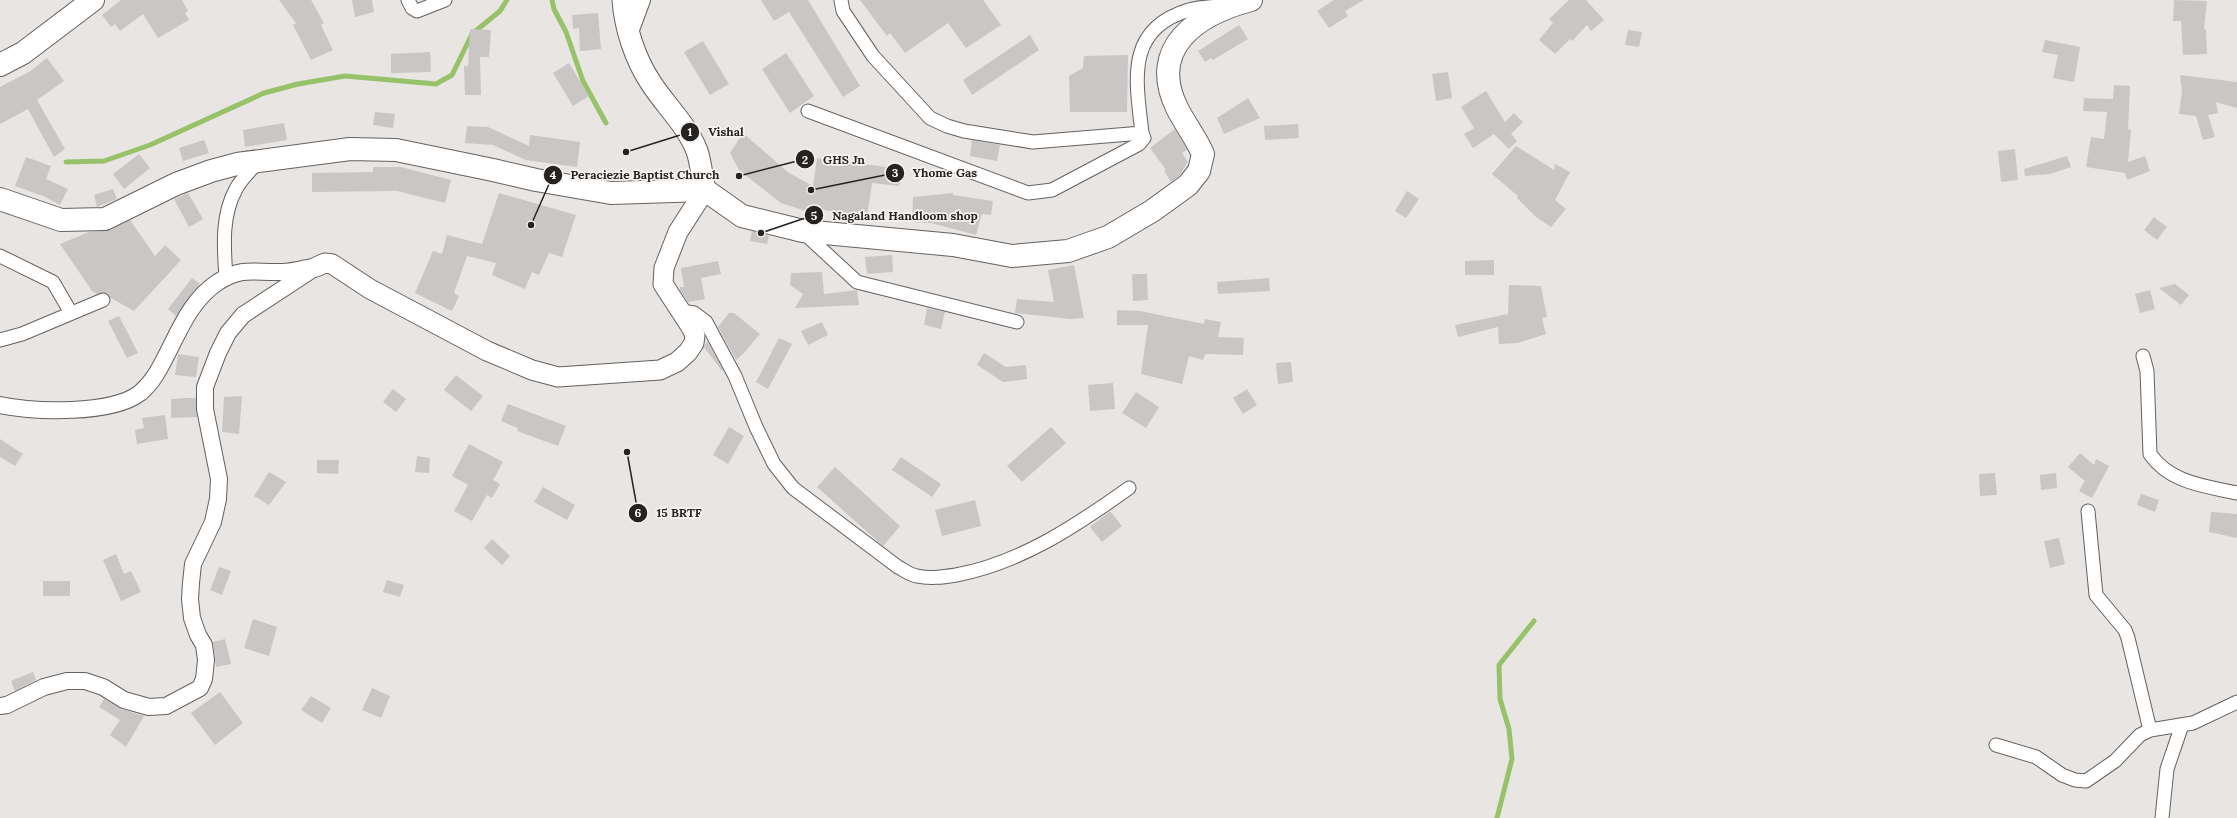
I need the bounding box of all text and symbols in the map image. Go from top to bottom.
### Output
callout: Vishal [680,120,751,144]
text: 1 [688,124,693,139]
text: Vishal [708,124,744,139]
callout: GHS Jn [795,147,873,171]
text: 2 [802,152,808,167]
text: GHS Jn [823,152,865,167]
callout: Yhome Gas [885,161,985,185]
callout: Peraciezie Baptist Church [543,163,728,187]
text: 3 [892,165,899,180]
text: Yhome Gas [913,165,977,180]
text: 4 [550,167,557,182]
text: Peraciezie Baptist Church [571,167,720,182]
callout: Nagaland Handloom shop [804,203,986,227]
text: 5 [811,208,818,223]
text: Nagaland Handloom shop [832,208,978,223]
callout: 15 BRTF [628,501,709,525]
text: 6 [635,505,642,520]
text: 15 BRTF [656,505,702,520]

